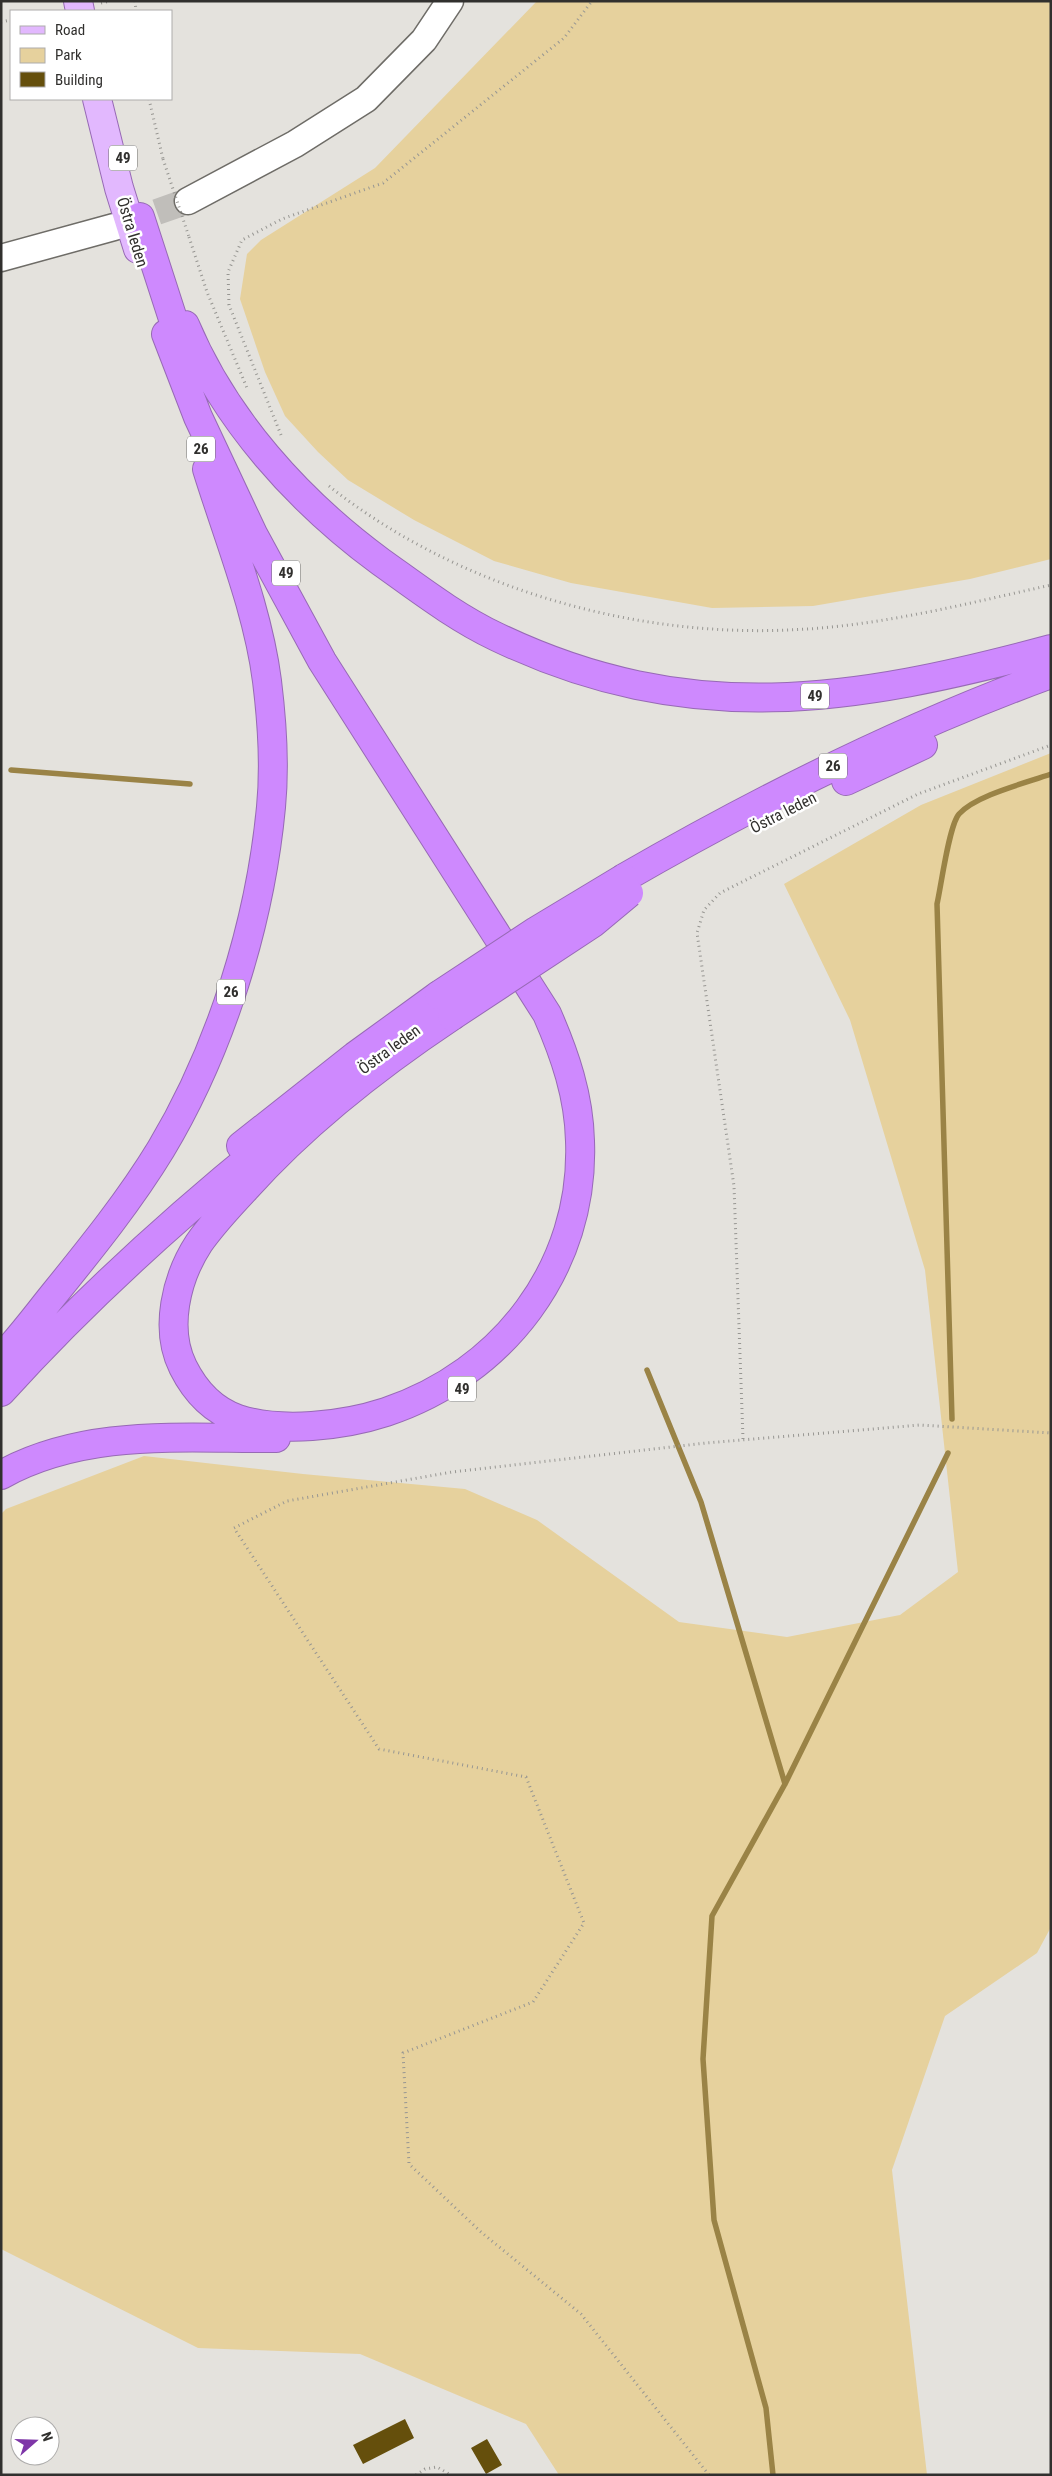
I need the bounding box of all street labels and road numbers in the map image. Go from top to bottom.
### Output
road number: 49 [109,146,137,170]
street label: Östra leden [113,195,152,269]
road number: 26 [187,436,215,462]
road number: 49 [272,560,300,586]
road number: 49 [801,684,829,708]
road number: 26 [819,754,847,778]
street label: Östra leden [747,788,820,837]
road number: 26 [217,980,245,1004]
street label: Östra leden [355,1021,424,1078]
road number: 49 [448,1376,476,1402]

